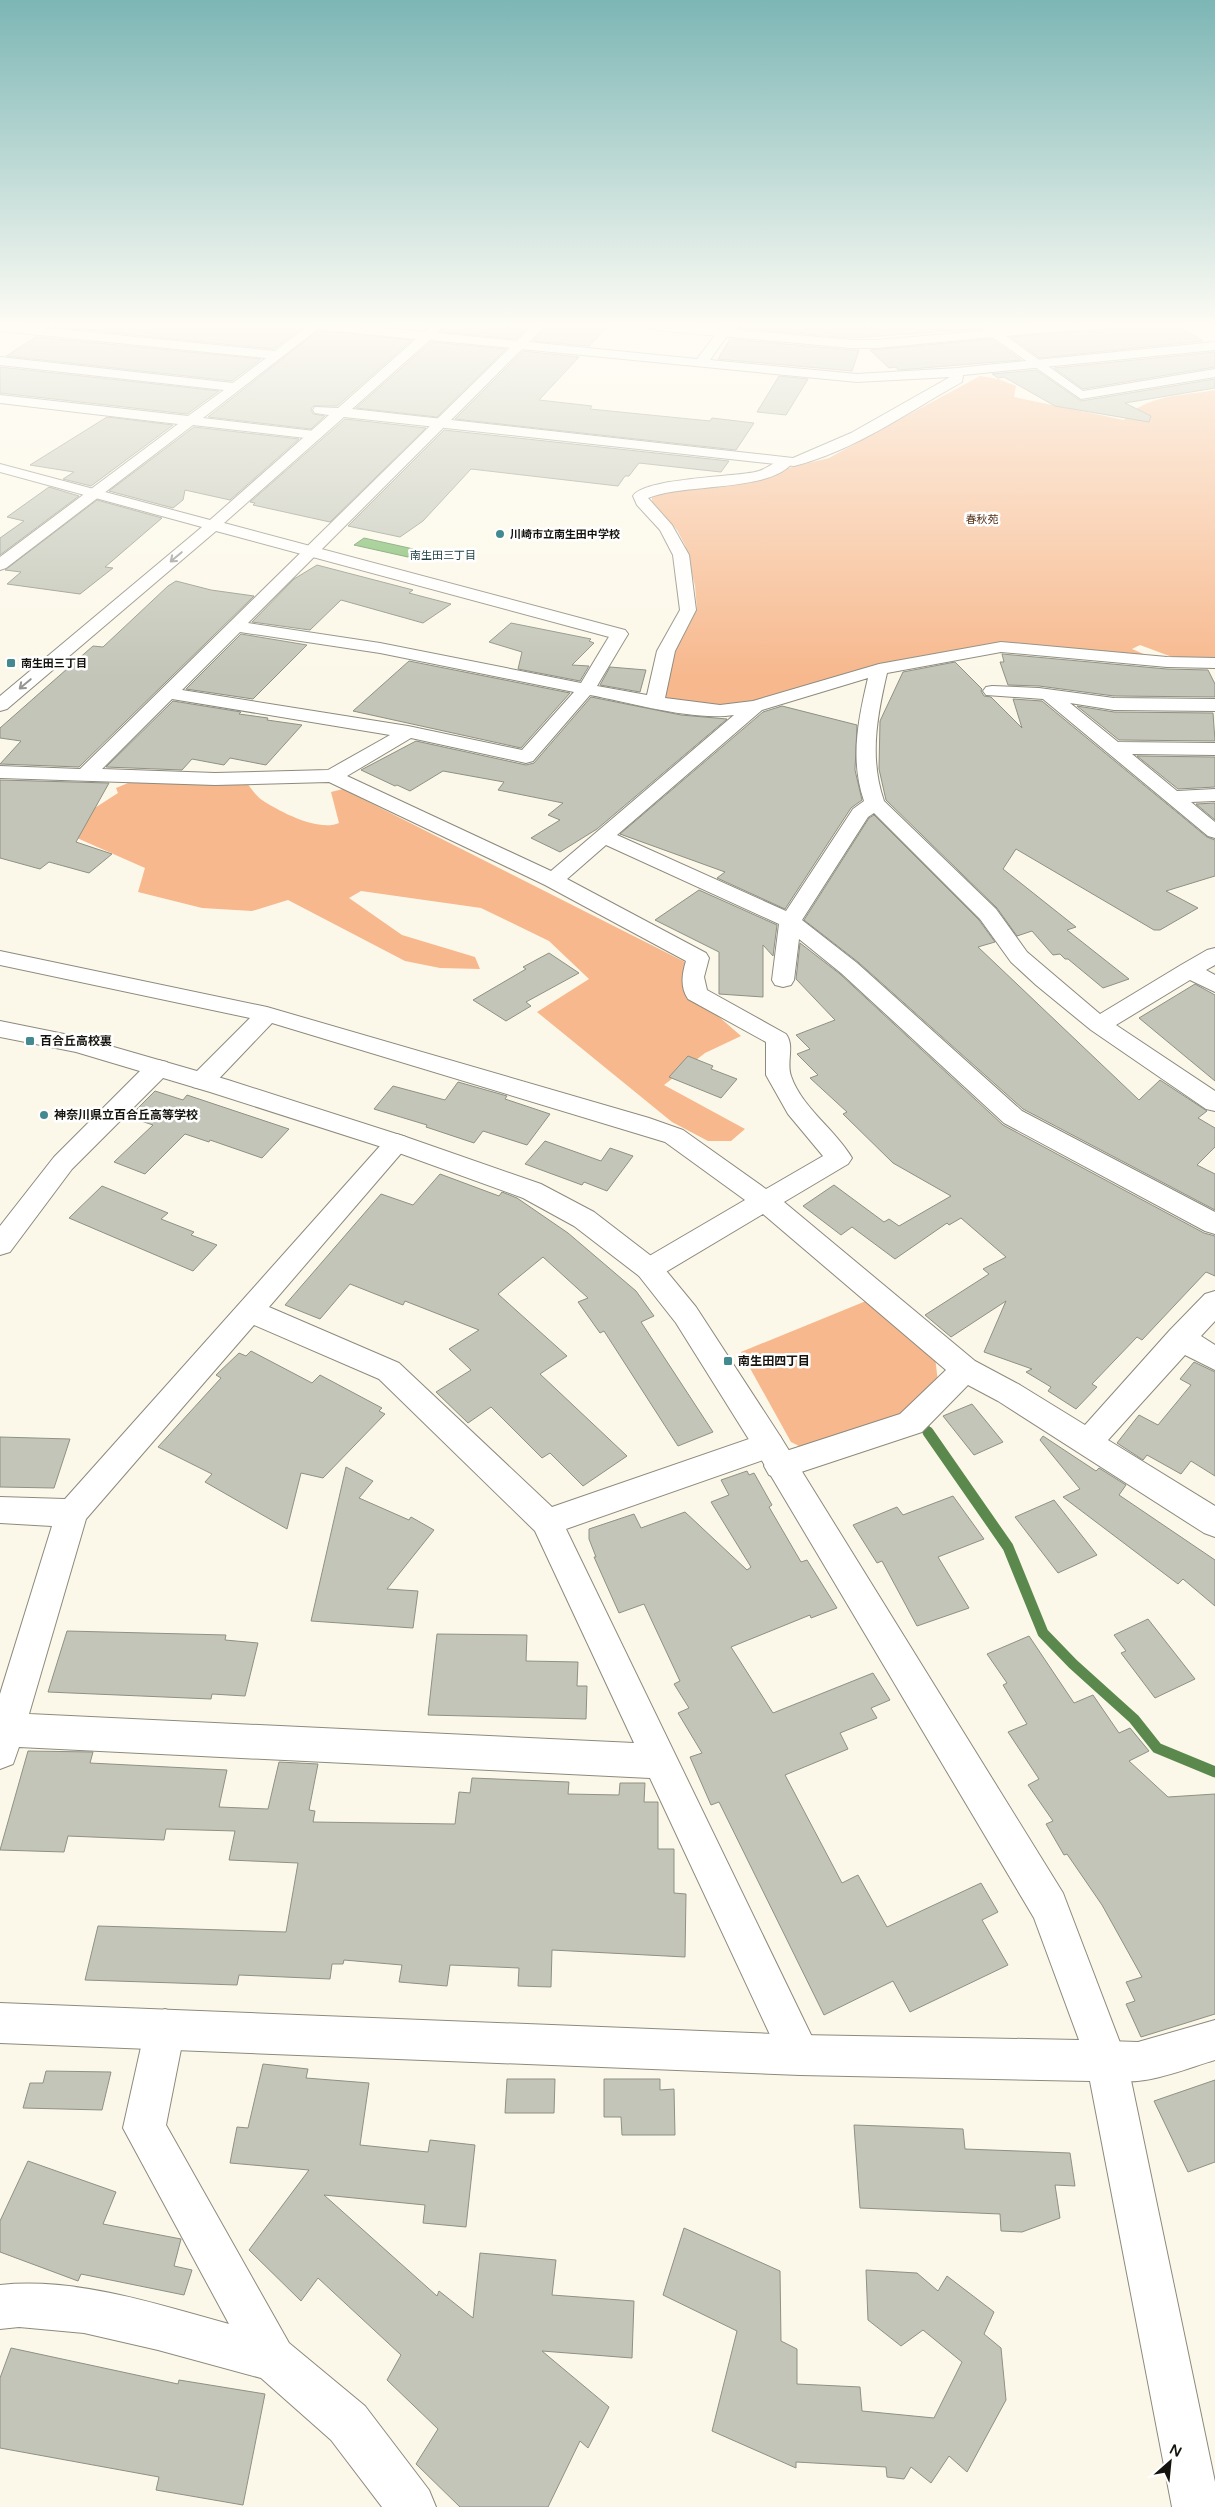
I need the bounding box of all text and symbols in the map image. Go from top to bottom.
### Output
park label: 春秋苑 [966,513,999,526]
marker: 川崎市立南生田中学校 [494,528,506,540]
place label: 川崎市立南生田中学校 [510,528,620,541]
district label: 南生田三丁目 [410,549,476,562]
one-way arrow [169,551,182,562]
marker: 南生田三丁目 [5,657,17,669]
place label: 南生田三丁目 [21,657,87,670]
one-way arrow [18,678,31,690]
place label: 百合丘高校裏 [40,1034,112,1048]
marker: 百合丘高校裏 [24,1035,36,1047]
place label: 神奈川県立百合丘高等学校 [54,1108,198,1122]
marker: 神奈川県立百合丘高等学校 [38,1109,50,1121]
place label: 南生田四丁目 [738,1354,810,1368]
marker: 南生田四丁目 [722,1355,734,1367]
north arrow [1145,2437,1195,2487]
text: N [1167,2441,1185,2461]

